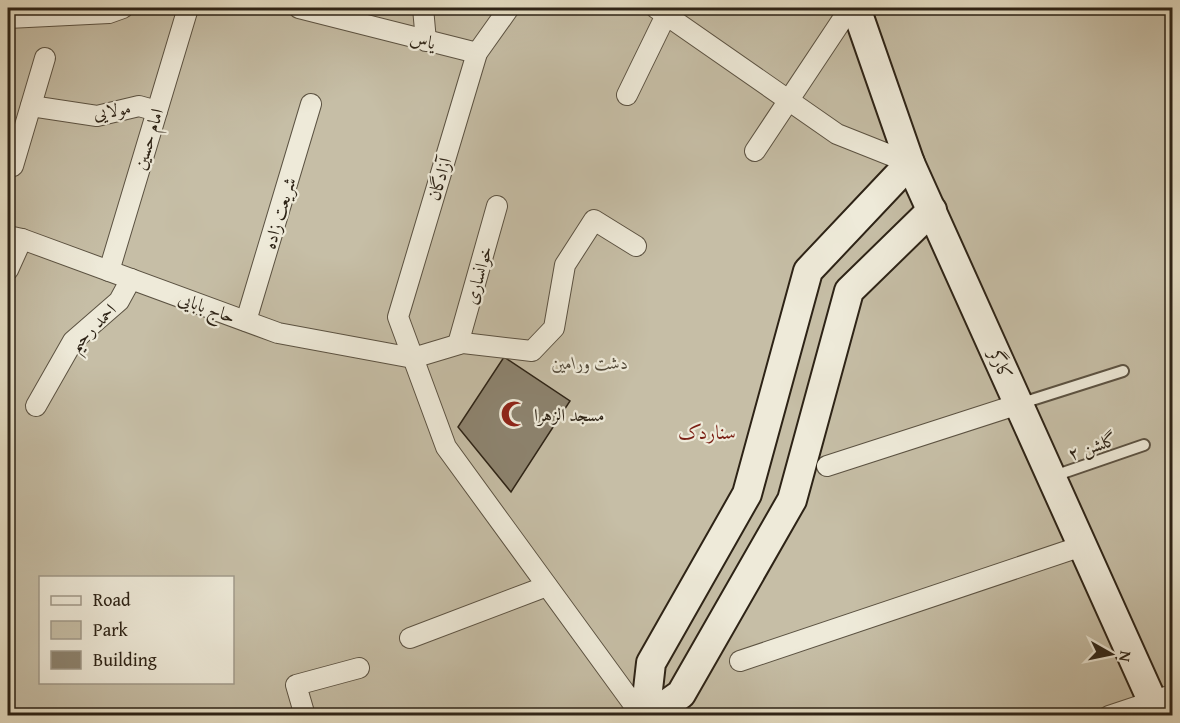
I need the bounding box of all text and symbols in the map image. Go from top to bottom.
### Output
street label: یاس [407,24,440,57]
street label: مولایی [91,94,133,126]
street label: امام حسین [126,105,173,174]
street label: آزادگان [420,152,459,204]
street label: شریعت زاده [255,174,303,252]
street label: خوانساری [457,243,499,307]
street label: حاج بابایی [174,284,239,333]
street label: احمد رحیم [62,297,126,361]
street label: کارگر [982,343,1020,384]
park label: دشت ورامین [552,349,628,376]
mosque icon: مسجد الزهرا [499,399,529,429]
place label: مسجد الزهرا [534,401,605,428]
district label: سناردک [678,417,736,446]
street label: گلشن ۲ [1064,425,1120,467]
legend [39,576,234,684]
text: Road [93,586,131,613]
text: Park [93,616,129,643]
north arrow [1081,624,1141,684]
text: Building [93,646,157,673]
text: N [1113,649,1139,664]

